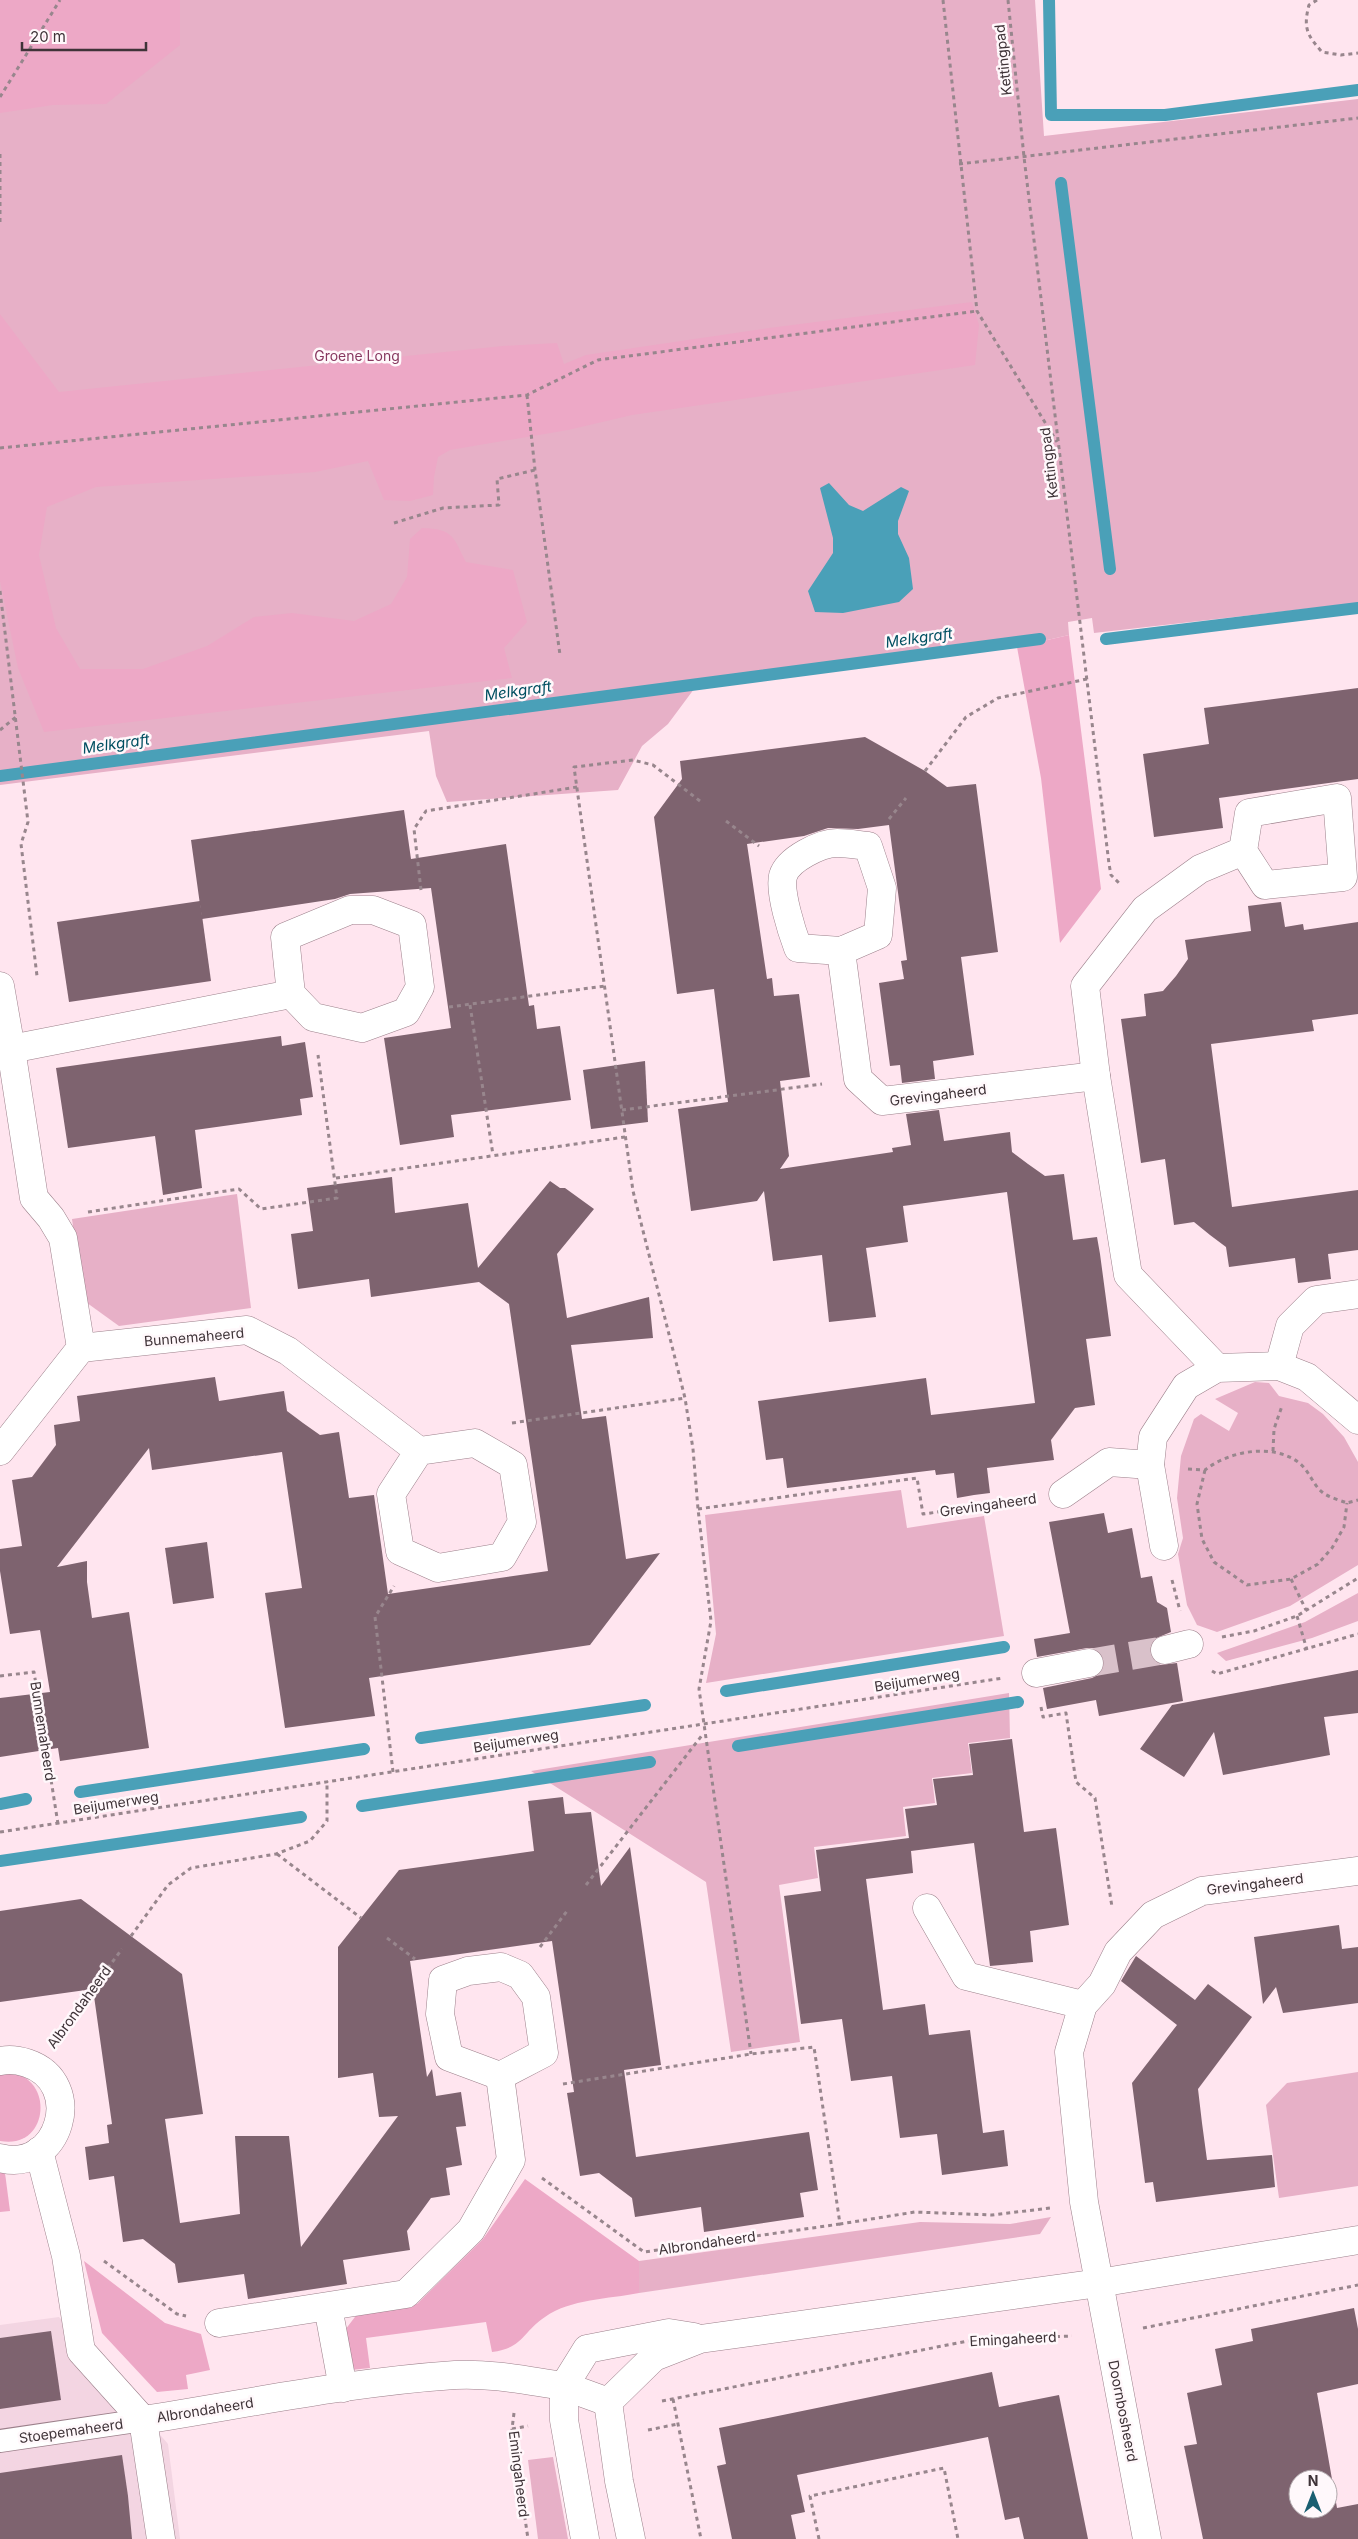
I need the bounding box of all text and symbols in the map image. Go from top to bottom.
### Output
scale bar [22,20,146,52]
street label: Kettingpad [990,24,1015,96]
text: 20 m [30,27,66,46]
park label: Groene Long [314,347,400,364]
street label: Kettingpad [1036,427,1061,499]
water label: Melkgraft [884,623,955,652]
water label: Melkgraft [483,676,554,705]
water label: Melkgraft [81,729,152,758]
street label: Grevingaheerd [888,1080,987,1109]
street label: Bunnemaheerd [143,1324,245,1349]
street label: Grevingaheerd [938,1489,1037,1520]
street label: Beijumerweg [873,1664,961,1695]
street label: Bunnemaheerd [27,1680,60,1782]
street label: Beijumerweg [472,1725,560,1756]
street label: Beijumerweg [72,1787,160,1818]
street label: Grevingaheerd [1205,1869,1304,1898]
street label: Albrondaheerd [43,1962,114,2051]
street label: Albrondaheerd [657,2227,757,2258]
street label: Emingaheerd [969,2328,1057,2349]
street label: Doornbosheerd [1105,2359,1142,2463]
street label: Albrondaheerd [155,2393,255,2426]
street label: Stoepemaheerd [18,2415,124,2446]
street label: Emingaheerd [506,2430,533,2518]
north arrow [1288,2469,1338,2519]
text: N [1308,2472,1318,2489]

